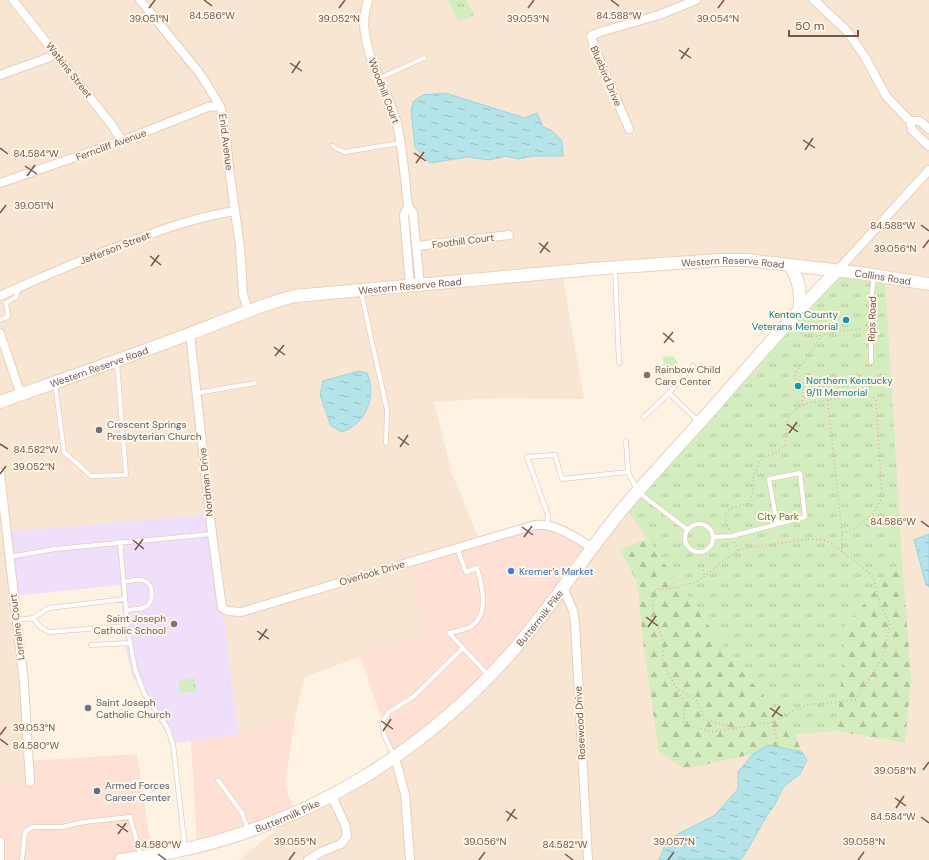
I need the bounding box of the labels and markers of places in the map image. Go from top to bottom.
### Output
place label: Kenton County Veterans Memorial [752,308,838,333]
marker: Kenton County Veterans Memorial [841,315,851,325]
place label: Rainbow Child Care Center [655,363,721,388]
marker: Rainbow Child Care Center [642,370,652,380]
place label: Northern Kentucky 9/11 Memorial [806,374,893,399]
marker: Northern Kentucky 9/11 Memorial [793,381,803,391]
place label: Crescent Springs Presbyterian Church [107,418,202,443]
marker: Crescent Springs Presbyterian Church [94,425,104,435]
place label: Kremer’s Market [519,565,593,578]
marker: Kremer’s Market [506,566,516,576]
place label: Saint Joseph Catholic School [94,612,166,637]
marker: Saint Joseph Catholic School [169,619,179,629]
place label: Saint Joseph Catholic Church [96,696,171,721]
marker: Saint Joseph Catholic Church [83,703,93,713]
place label: Armed Forces Career Center [105,779,171,804]
marker: Armed Forces Career Center [92,786,102,796]

